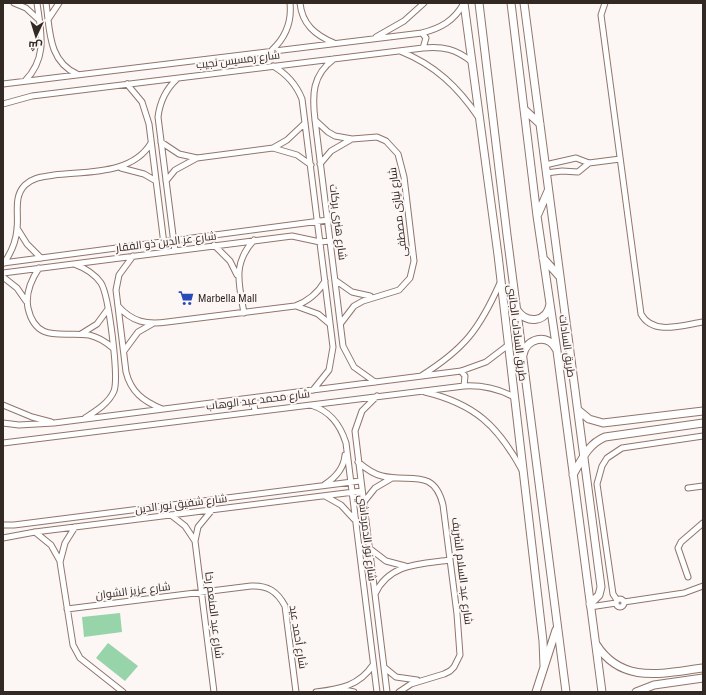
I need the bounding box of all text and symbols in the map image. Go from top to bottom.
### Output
north arrow [16,16,56,56]
text: ش [28,39,43,52]
street label: شارع رمسيس نجيب [195,48,281,73]
street label: شارع نيازى مصطفى [386,166,411,257]
street label: شارع هنرى بركات [326,183,349,261]
street label: شارع عز الدين ذو الفقار [114,229,217,256]
street label: طريق السادات الجانبى [505,284,529,382]
supermarket icon: Marbella Mall [177,289,195,307]
place label: Marbella Mall [198,292,257,305]
street label: طريق السادات [556,314,578,378]
street label: شارع محمد عبد الوهاب [205,387,311,414]
street label: شارع شفيق نور الدين [134,492,228,517]
street label: شارع نور الدمرداشي [354,494,379,582]
street label: شارع عبد السلام الشريف [448,517,475,626]
street label: شارع عبد المنعم رخا [201,571,226,659]
street label: شارع عزيز الشوان [95,580,171,603]
street label: شارع أحمد عيد [286,604,310,670]

